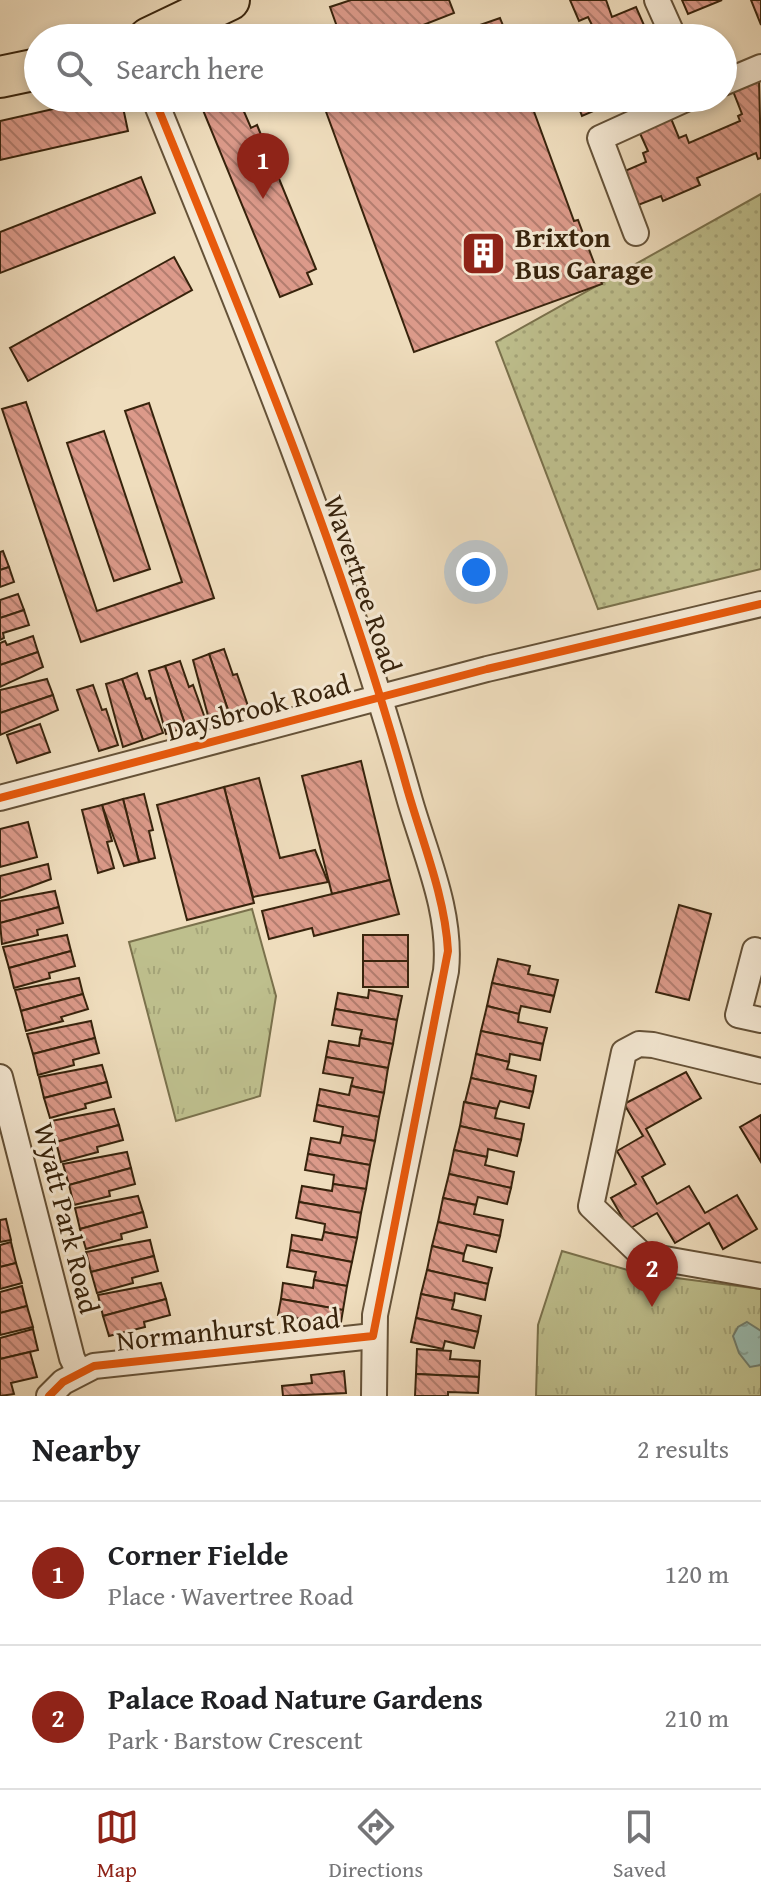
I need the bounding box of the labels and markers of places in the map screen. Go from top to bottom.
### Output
pin: 1 [237,133,289,199]
place label: Brixton Bus Garage [515,216,653,289]
building icon: Brixton Bus Garage [460,229,508,277]
pin: 2 [626,1241,678,1307]

